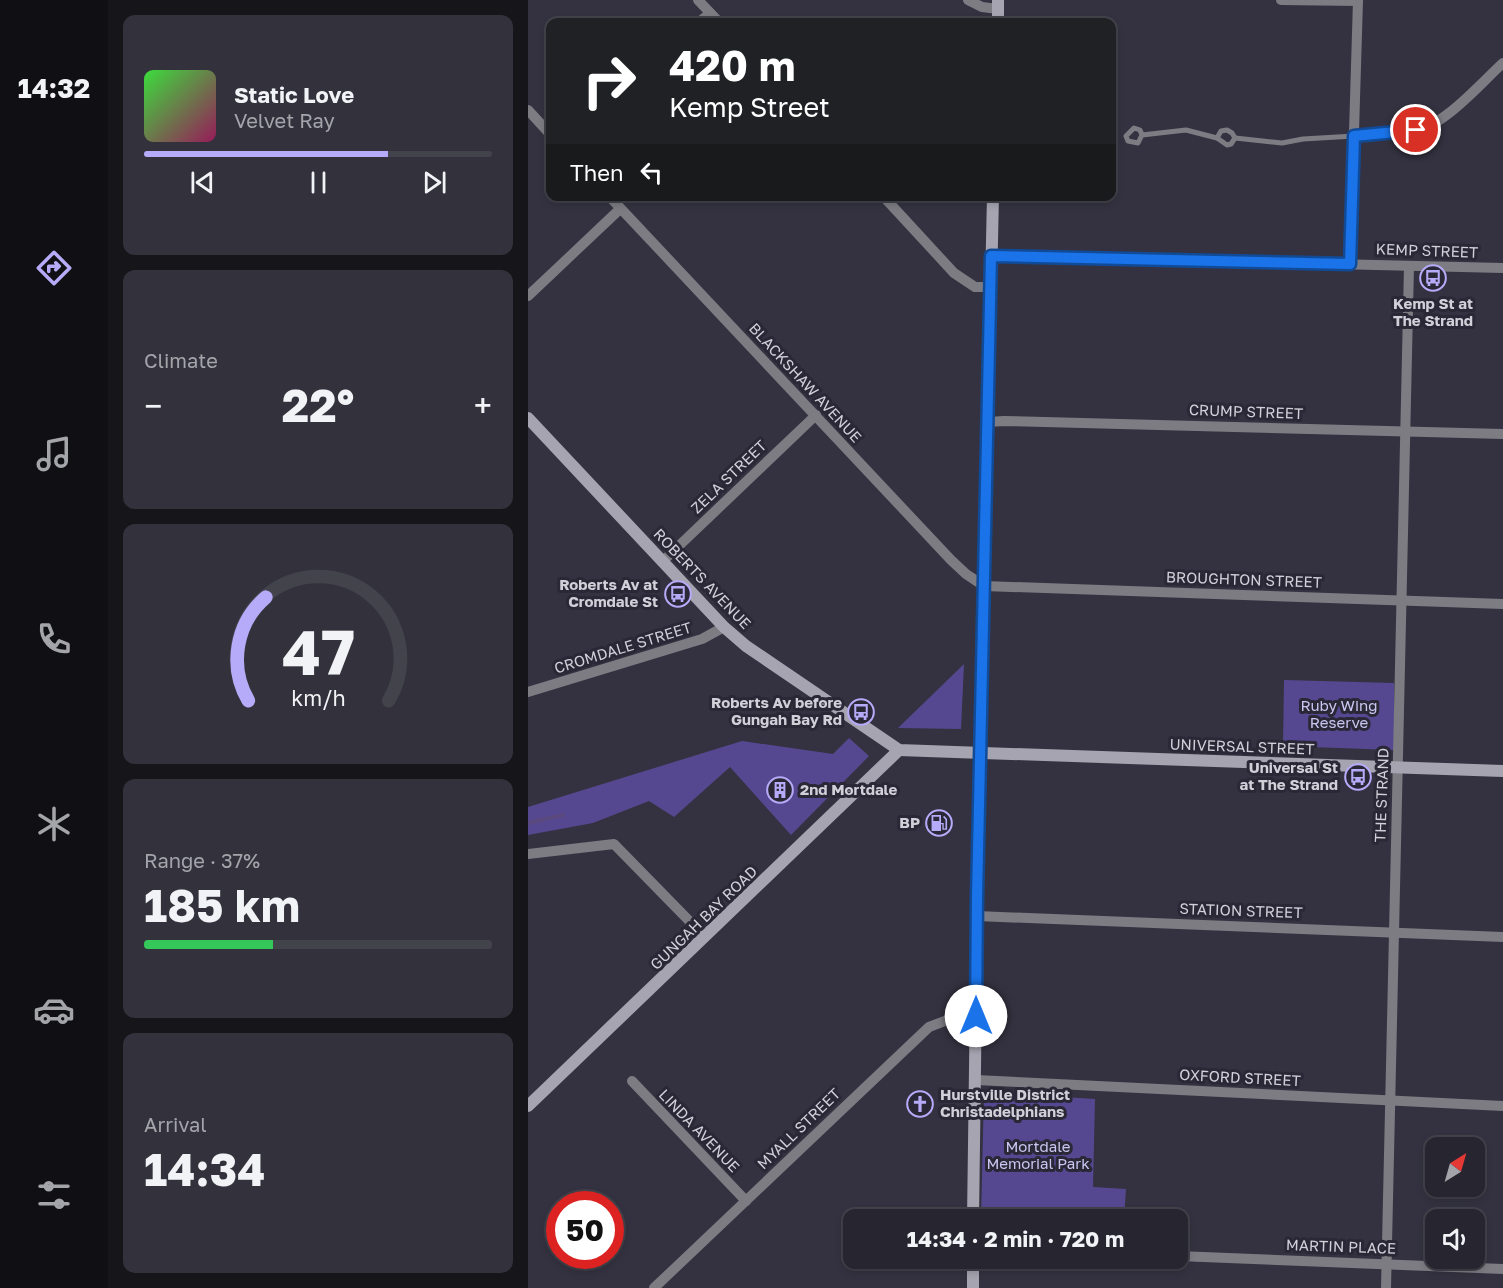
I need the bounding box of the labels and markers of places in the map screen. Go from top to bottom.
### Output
pin [1390,104,1441,155]
bus stop icon: Kemp St at The Strand [1418,263,1448,293]
place label: Kemp St at The Strand [1393,294,1473,329]
place label: Roberts Av at Cromdale St [559,575,658,610]
bus stop icon: Roberts Av at Cromdale St [663,579,693,609]
place label: Roberts Av before Gungah Bay Rd [711,693,842,728]
bus stop icon: Roberts Av before Gungah Bay Rd [846,697,876,727]
place label: Universal St at The Strand [1240,758,1338,793]
bus stop icon: Universal St at The Strand [1343,762,1373,792]
building icon: 2nd Mortdale [765,775,795,805]
place label: 2nd Mortdale [800,780,898,798]
fuel station icon: BP [924,808,954,838]
place label: BP [899,813,920,831]
place label: Hurstville District Christadelphians [940,1085,1070,1120]
church icon: Hurstville District Christadelphians [905,1089,935,1119]

